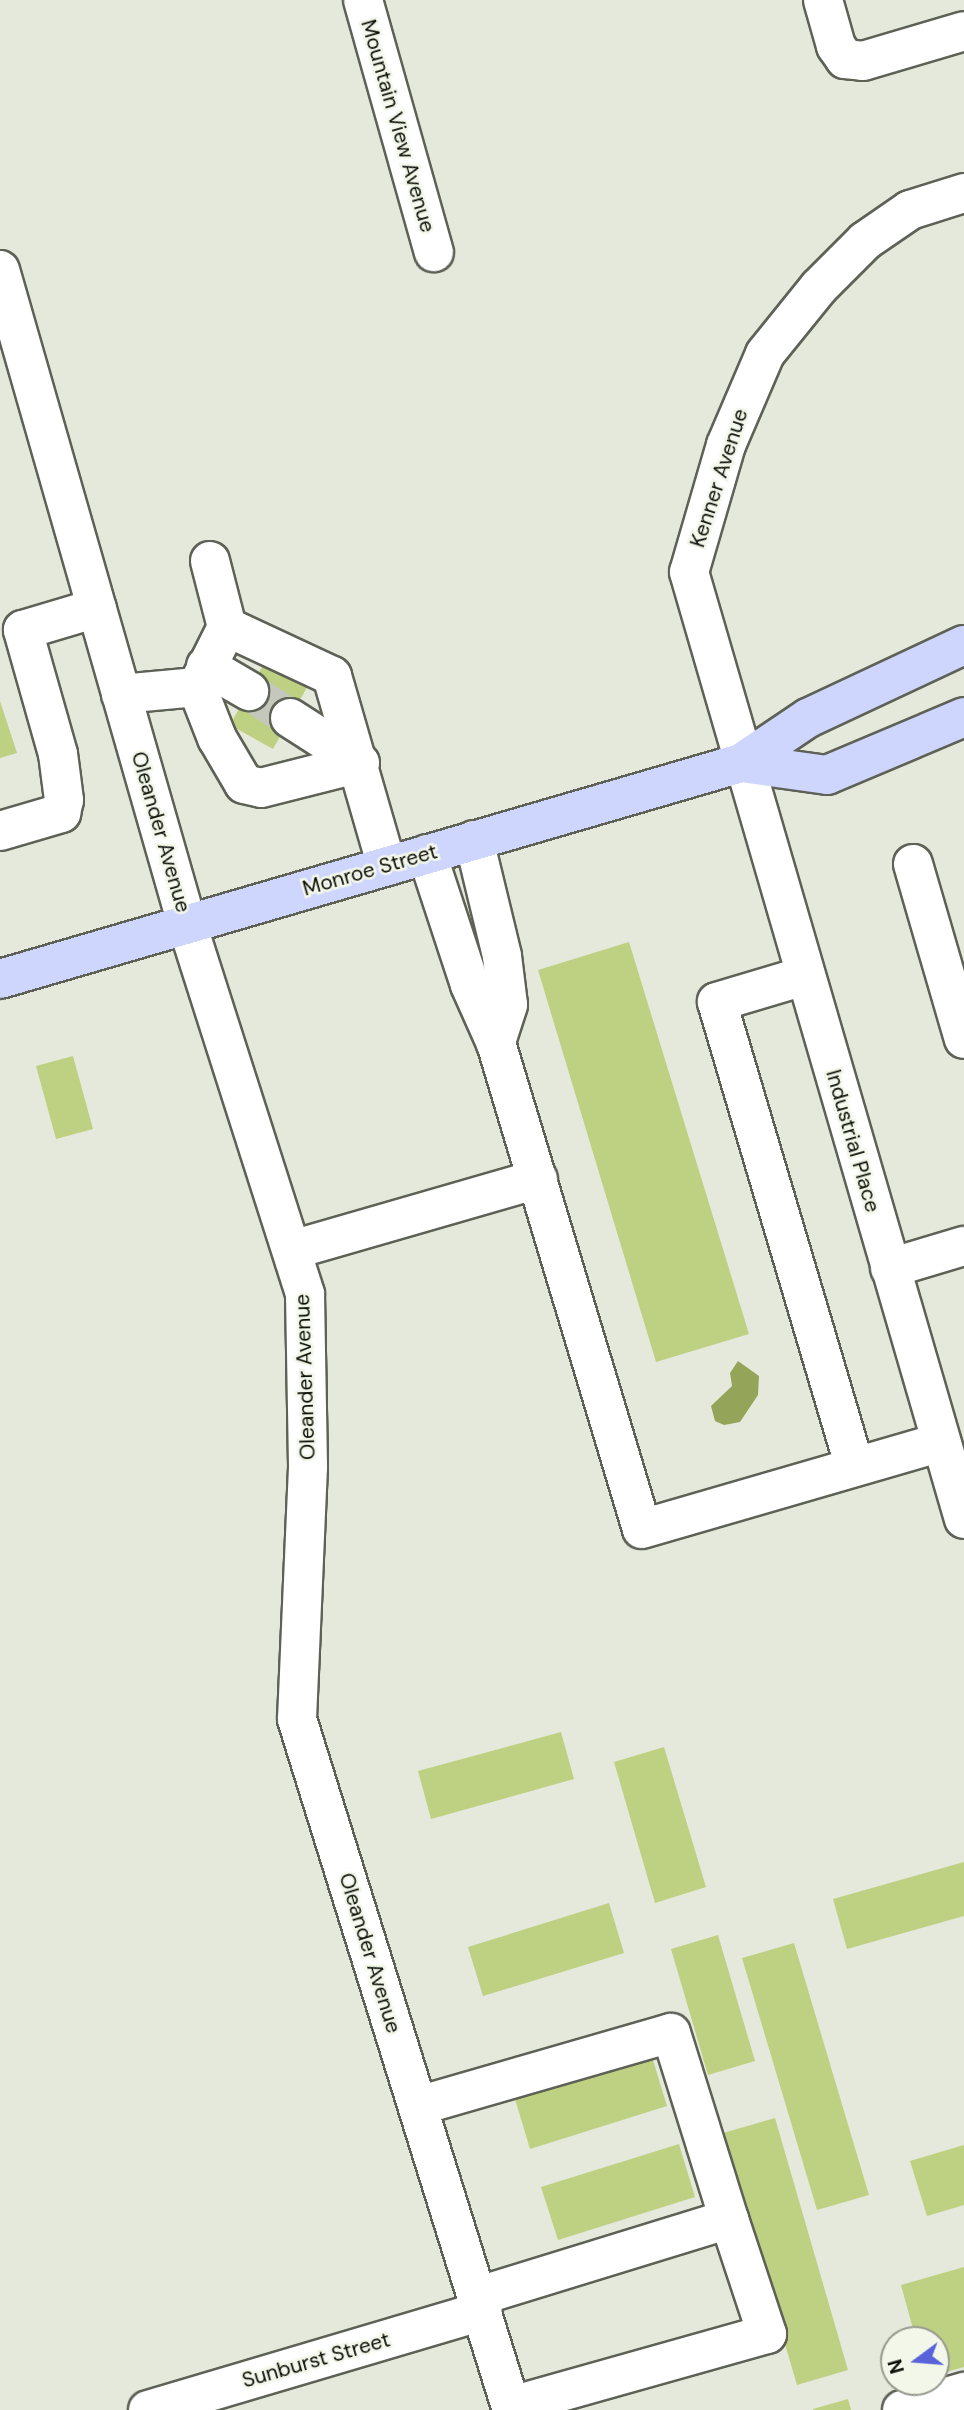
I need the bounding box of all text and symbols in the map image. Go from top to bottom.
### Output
street label: Mountain View Avenue [356,17,440,235]
street label: Kenner Avenue [685,406,753,550]
street label: Oleander Avenue [126,749,196,915]
street label: Monroe Street [300,839,440,901]
street label: Industrial Place [821,1067,885,1215]
street label: Oleander Avenue [290,1294,320,1460]
street label: Oleander Avenue [334,1870,406,2036]
north arrow [880,2326,950,2396]
street label: Sunburst Street [239,2327,393,2393]
text: N [882,2356,910,2376]

